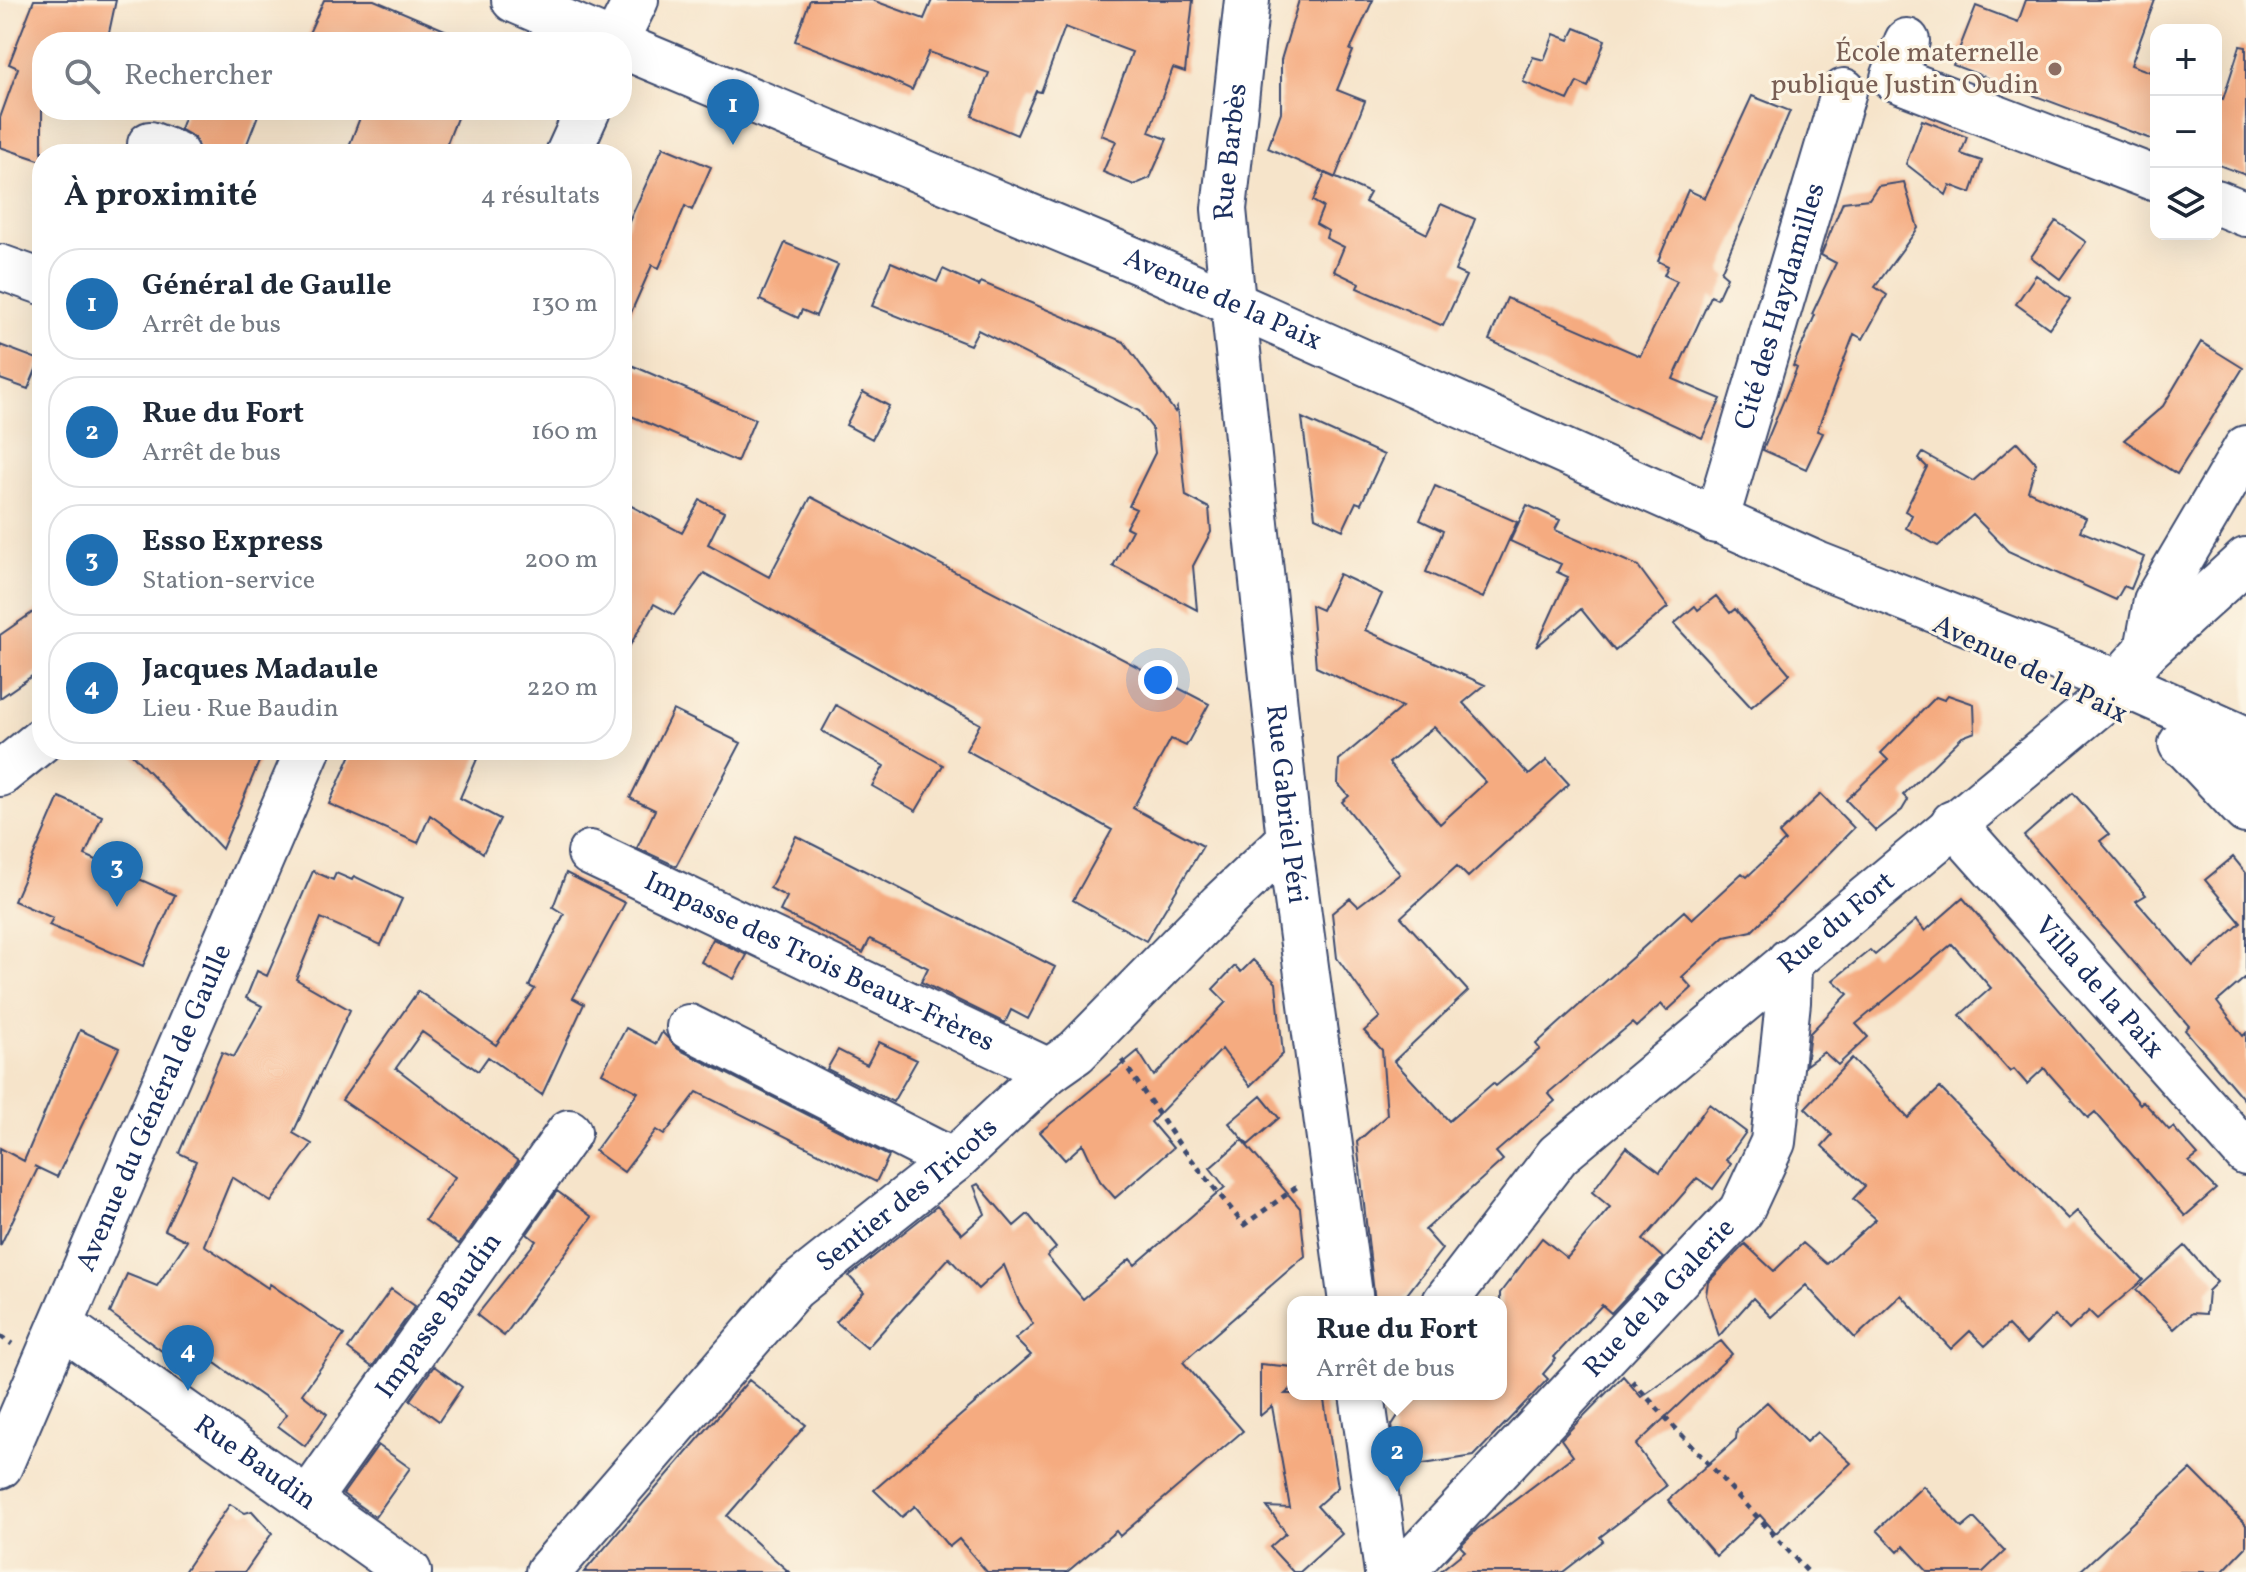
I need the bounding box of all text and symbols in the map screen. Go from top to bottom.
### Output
map controls [2150,24,2222,240]
button: + [2150,24,2222,96]
search box [32,32,632,120]
place label: École maternelle publique Justin Oudin [1771,34,2039,105]
icon: search [60,54,104,98]
text: Rechercher [124,55,273,97]
marker: École maternelle publique Justin Oudin [2046,60,2064,78]
pin: 1 [707,79,759,145]
street label: Rue Barbès [1204,81,1257,222]
button: − [2150,96,2222,168]
button: layers [2150,168,2222,240]
text: À proximité [64,173,257,220]
text: 4 résultats [481,178,600,214]
street label: Cité des Haydamilles [1725,178,1835,435]
street label: Avenue de la Paix [1118,238,1328,360]
text: Général de Gaulle [142,265,391,307]
text: 1 [87,286,97,322]
text: 130 m [531,286,598,322]
text: Arrêt de bus [142,307,281,343]
text: Rue du Fort [142,393,304,435]
text: 2 [85,414,99,450]
text: 160 m [531,414,598,450]
text: Arrêt de bus [142,435,281,471]
text: Esso Express [142,521,323,563]
text: 3 [85,542,99,578]
text: 200 m [524,542,598,578]
text: Station-service [142,563,315,599]
street label: Avenue de la Paix [1926,606,2134,734]
text: Jacques Madaule [142,649,378,691]
your location [1138,660,1178,700]
text: 4 [84,670,100,706]
text: 220 m [526,670,598,706]
text: Lieu · Rue Baudin [142,691,339,727]
street label: Rue Gabriel Péri [1255,703,1317,906]
pin: 3 [91,841,143,907]
street label: Impasse des Trois Beaux-Frères [638,862,1001,1062]
street label: Rue du Fort [1770,862,1904,983]
street label: Villa de la Paix [2025,908,2173,1067]
street label: Avenue du Général de Gaulle [66,938,242,1277]
street label: Sentier des Tricots [808,1109,1007,1282]
street label: Rue de la Galerie [1575,1209,1744,1386]
street label: Impasse Baudin [366,1225,511,1407]
popup [1287,1296,1507,1400]
text: Rue du Fort [1316,1309,1478,1351]
pin: 4 [162,1325,214,1391]
text: Arrêt de bus [1316,1351,1455,1387]
street label: Rue Baudin [186,1406,324,1520]
pin: 2 [1371,1426,1423,1492]

